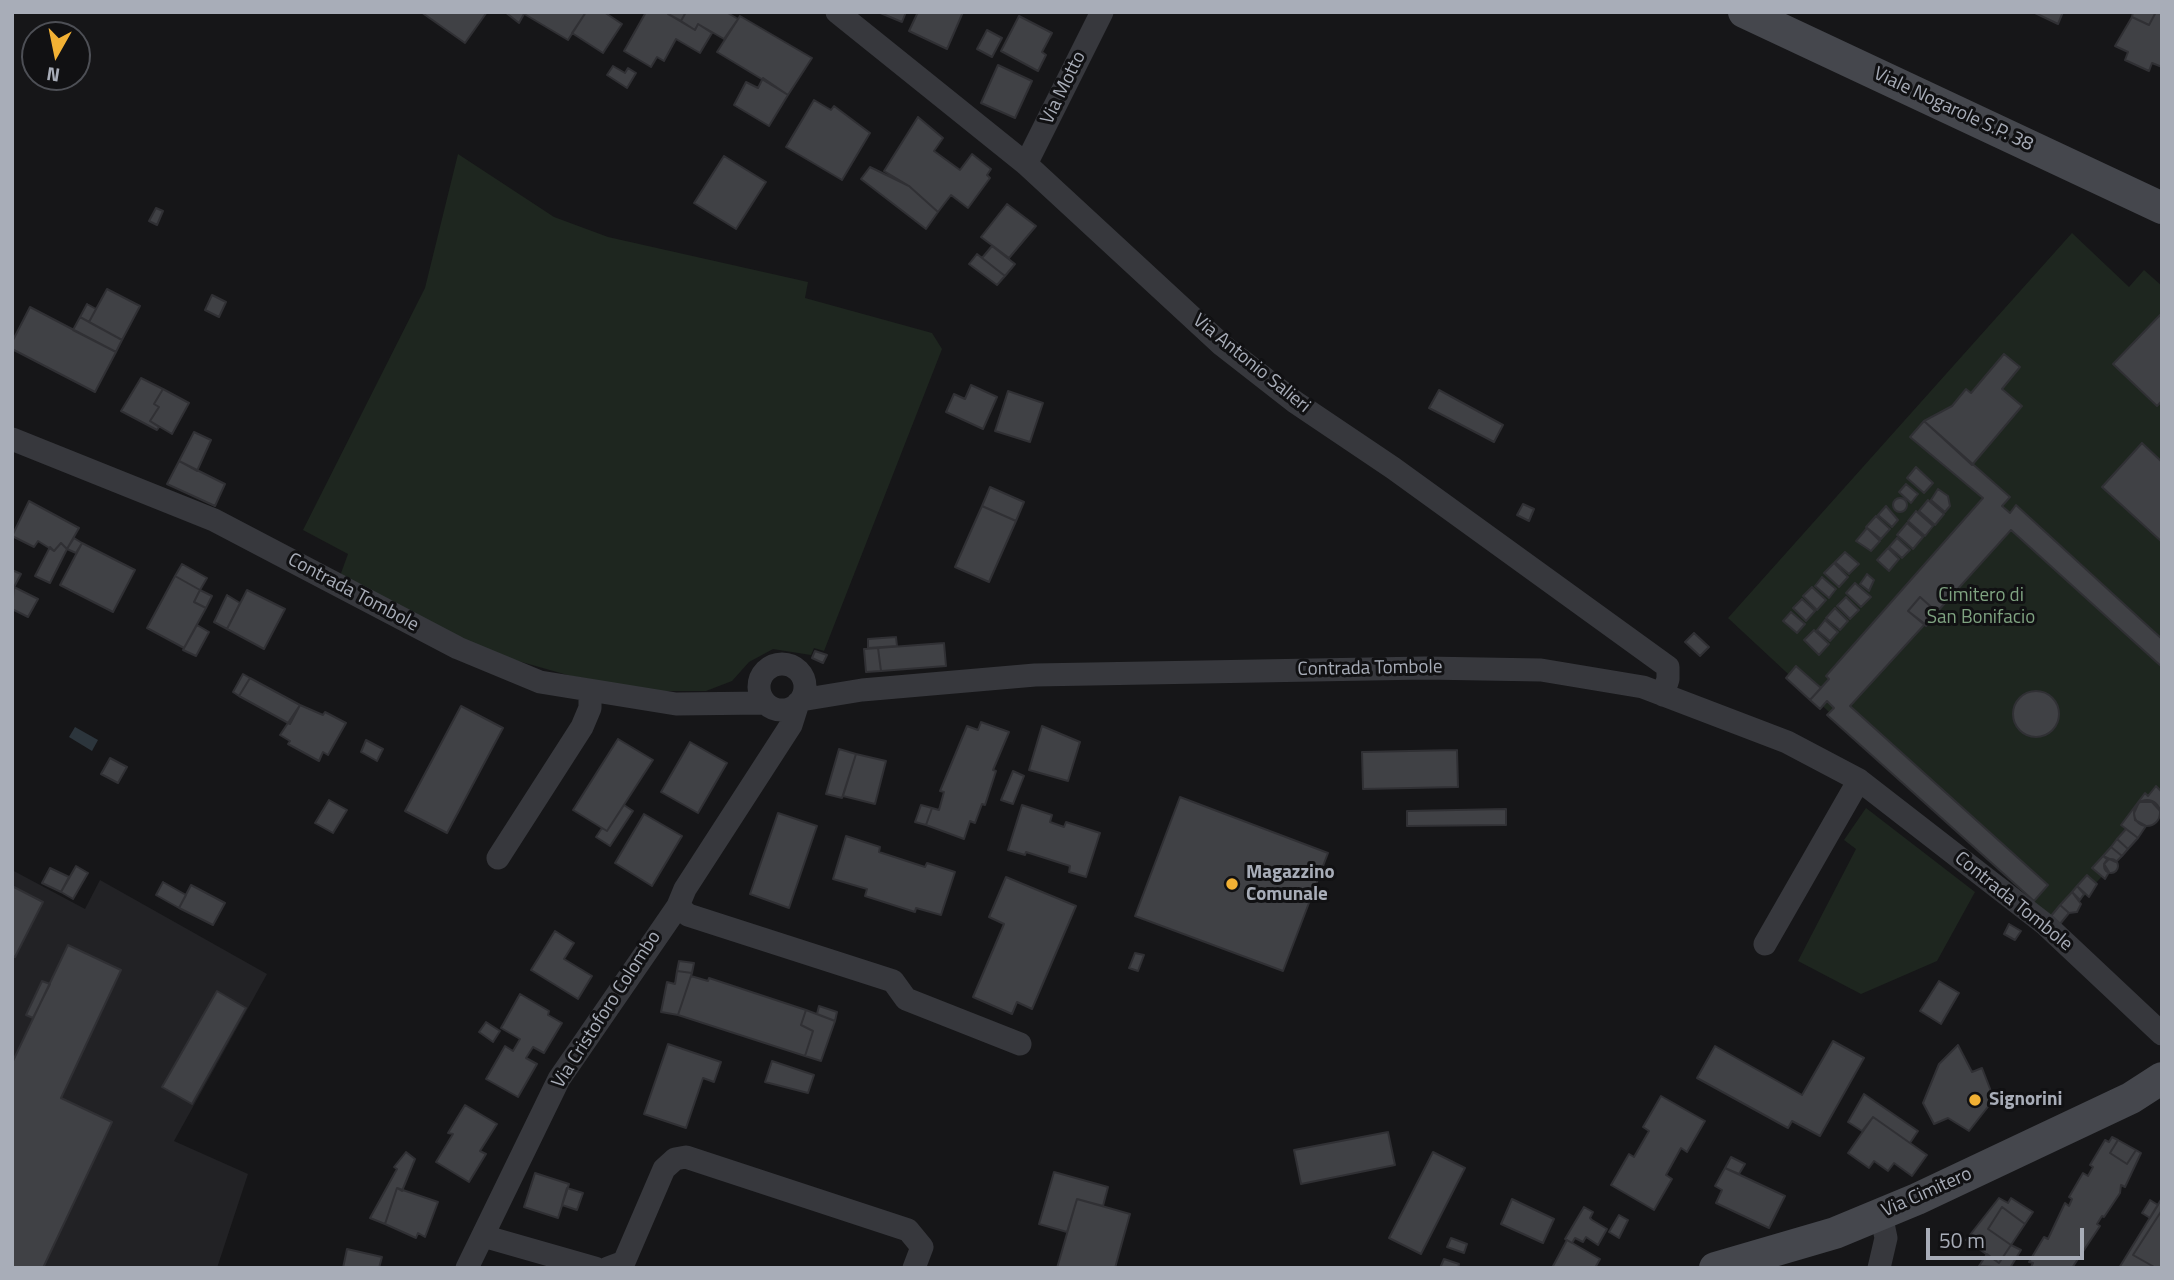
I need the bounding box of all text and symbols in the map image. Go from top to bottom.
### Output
north arrow [21,21,91,91]
street label: Via Motto [1037,48,1091,128]
text: N [44,60,62,91]
street label: Viale Nogarole S.P. 38 [1870,63,2036,157]
street label: Via Antonio Salieri [1188,310,1314,418]
street label: Contrada Tombole [284,549,422,637]
park label: Cimitero di San Bonifacio [1927,585,2035,629]
street label: Contrada Tombole [1297,656,1443,682]
street label: Contrada Tombole [1949,848,2077,956]
place label: Magazzino Comunale [1246,862,1335,906]
marker: Magazzino Comunale [1224,876,1240,892]
street label: Via Cristoforo Colombo [548,927,666,1093]
place label: Signorini [1989,1089,2062,1111]
marker: Signorini [1967,1092,1983,1108]
street label: Via Cimitero [1878,1163,1976,1223]
scale bar [1929,1214,2086,1258]
text: 50 m [1939,1224,1985,1256]

